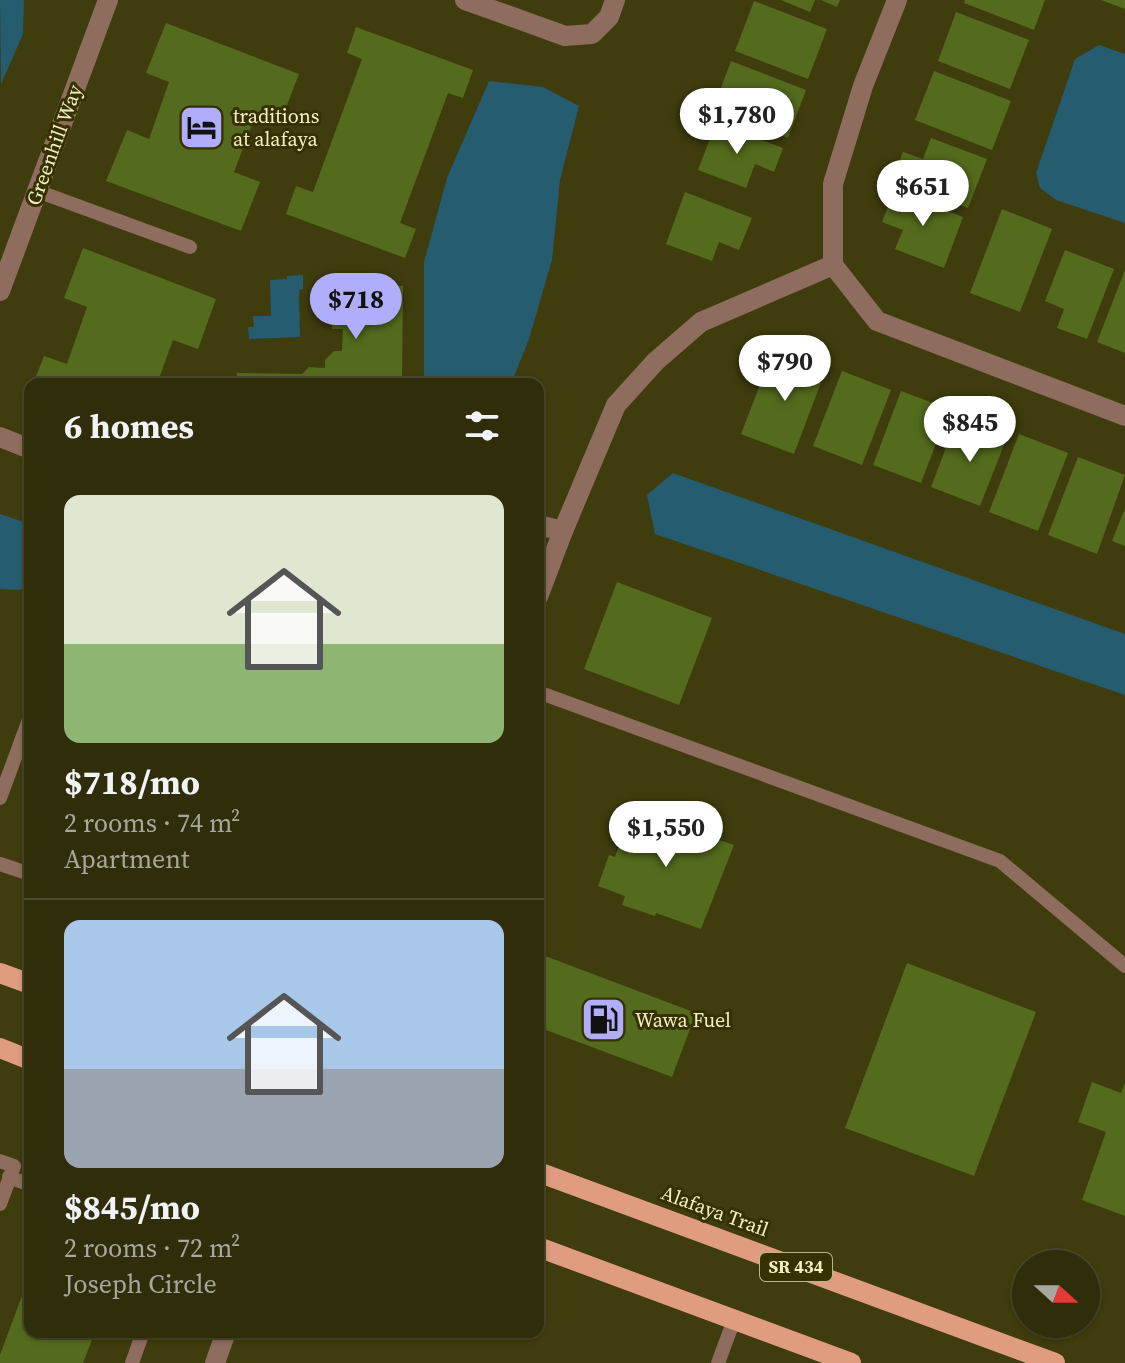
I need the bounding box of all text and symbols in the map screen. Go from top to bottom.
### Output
street label: Greenhill Way [19,80,89,209]
pin: $1,780 [672,88,802,156]
text: $1,780 [698,96,776,132]
place label: traditions at alafaya [233,102,319,153]
hotel icon: traditions at alafaya [178,103,226,151]
pin: $651 [876,160,970,228]
text: $651 [895,168,951,204]
pin: $718 [309,273,403,341]
text: $718 [328,281,384,317]
pin: $790 [738,335,832,403]
text: $790 [757,343,813,379]
pin: $845 [923,396,1017,464]
text: 6 homes [64,403,194,449]
icon: filters [460,404,504,448]
text: $845 [942,404,998,440]
icon: home [212,547,356,691]
text: $718/mo [64,759,200,805]
pin: $1,550 [601,801,731,869]
text: 2 rooms · 74 m² [64,805,240,841]
text: $1,550 [627,809,705,845]
text: Apartment [64,841,189,877]
icon: home [212,972,356,1116]
fuel station icon: Wawa Fuel [580,996,628,1044]
place label: Wawa Fuel [635,1006,731,1034]
street label: Alafaya Trail [657,1179,773,1243]
text: $845/mo [64,1184,200,1230]
text: 2 rooms · 72 m² [64,1230,240,1266]
north arrow [1012,1250,1100,1338]
map controls [1012,1250,1100,1338]
road number: SR 434 [760,1253,832,1281]
text: Joseph Circle [64,1266,217,1302]

